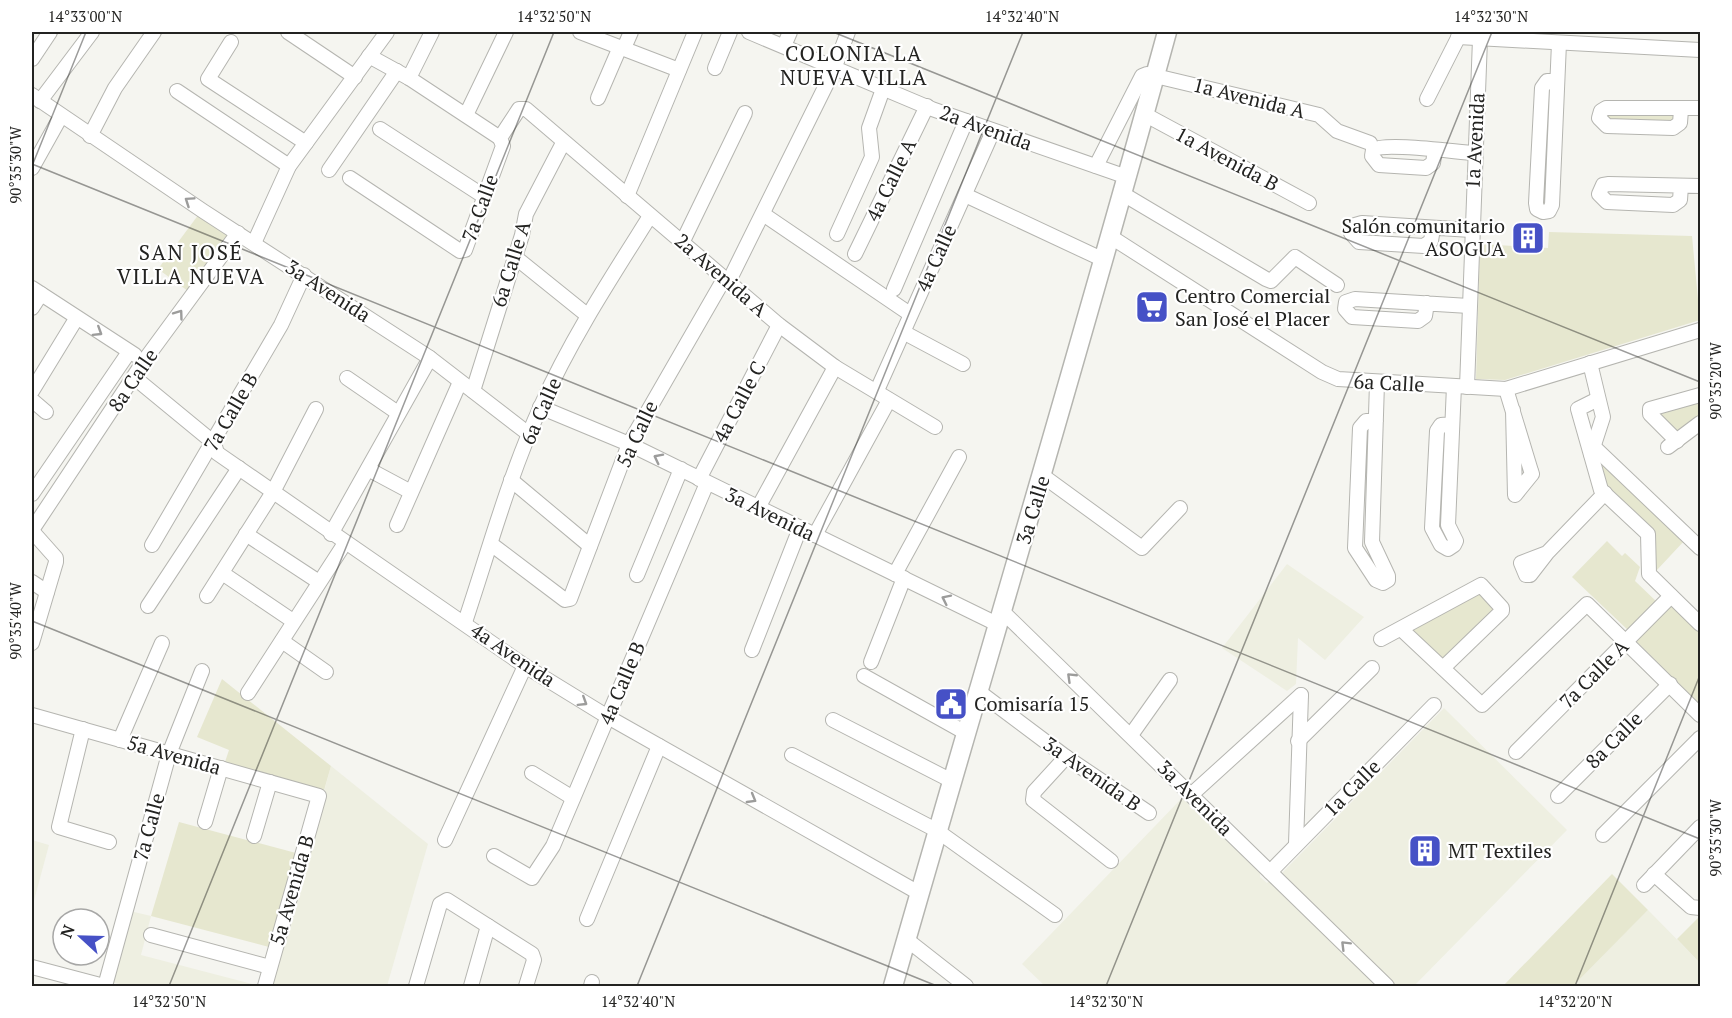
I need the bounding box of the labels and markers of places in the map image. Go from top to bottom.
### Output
place label: Salón comunitario ASOGUA [1341,212,1505,262]
building icon: Salón comunitario ASOGUA [1510,220,1546,256]
place label: Centro Comercial San José el Placer [1175,282,1330,332]
supermarket icon: Centro Comercial San José el Placer [1134,289,1170,325]
public building icon: Comisaría 15 [933,686,969,722]
place label: Comisaría 15 [974,690,1089,717]
building icon: MT Textiles [1407,833,1443,869]
place label: MT Textiles [1448,837,1552,864]

